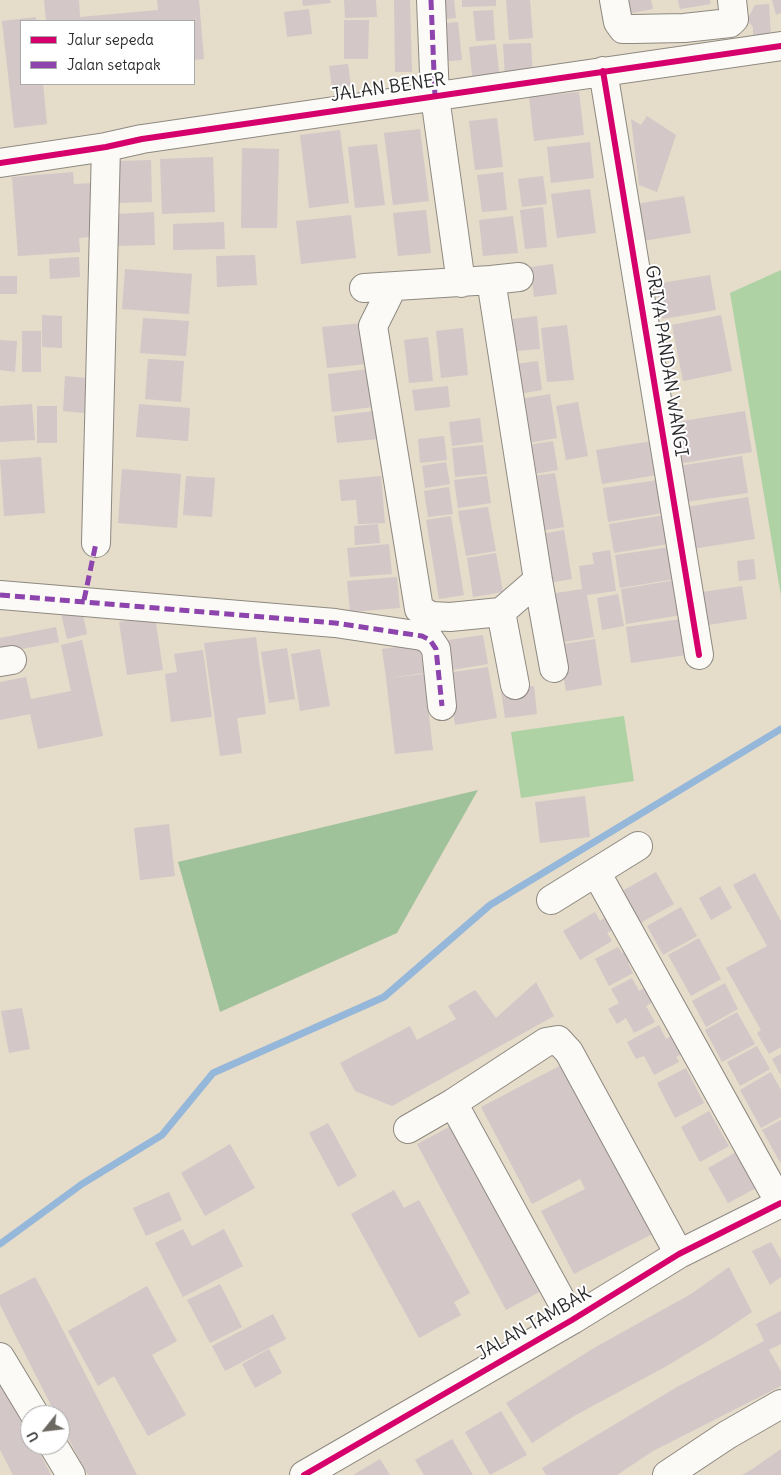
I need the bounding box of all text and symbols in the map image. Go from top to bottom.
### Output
legend [20,20,195,85]
text: Jalur sepeda [67,30,154,49]
text: Jalan setapak [67,55,161,74]
street label: JALAN BENER [329,69,447,107]
street label: GRIYA PANDAN WANGI [640,264,692,458]
street label: JALAN TAMBAK [473,1283,595,1365]
north arrow [20,1405,70,1455]
text: U [23,1428,43,1445]

